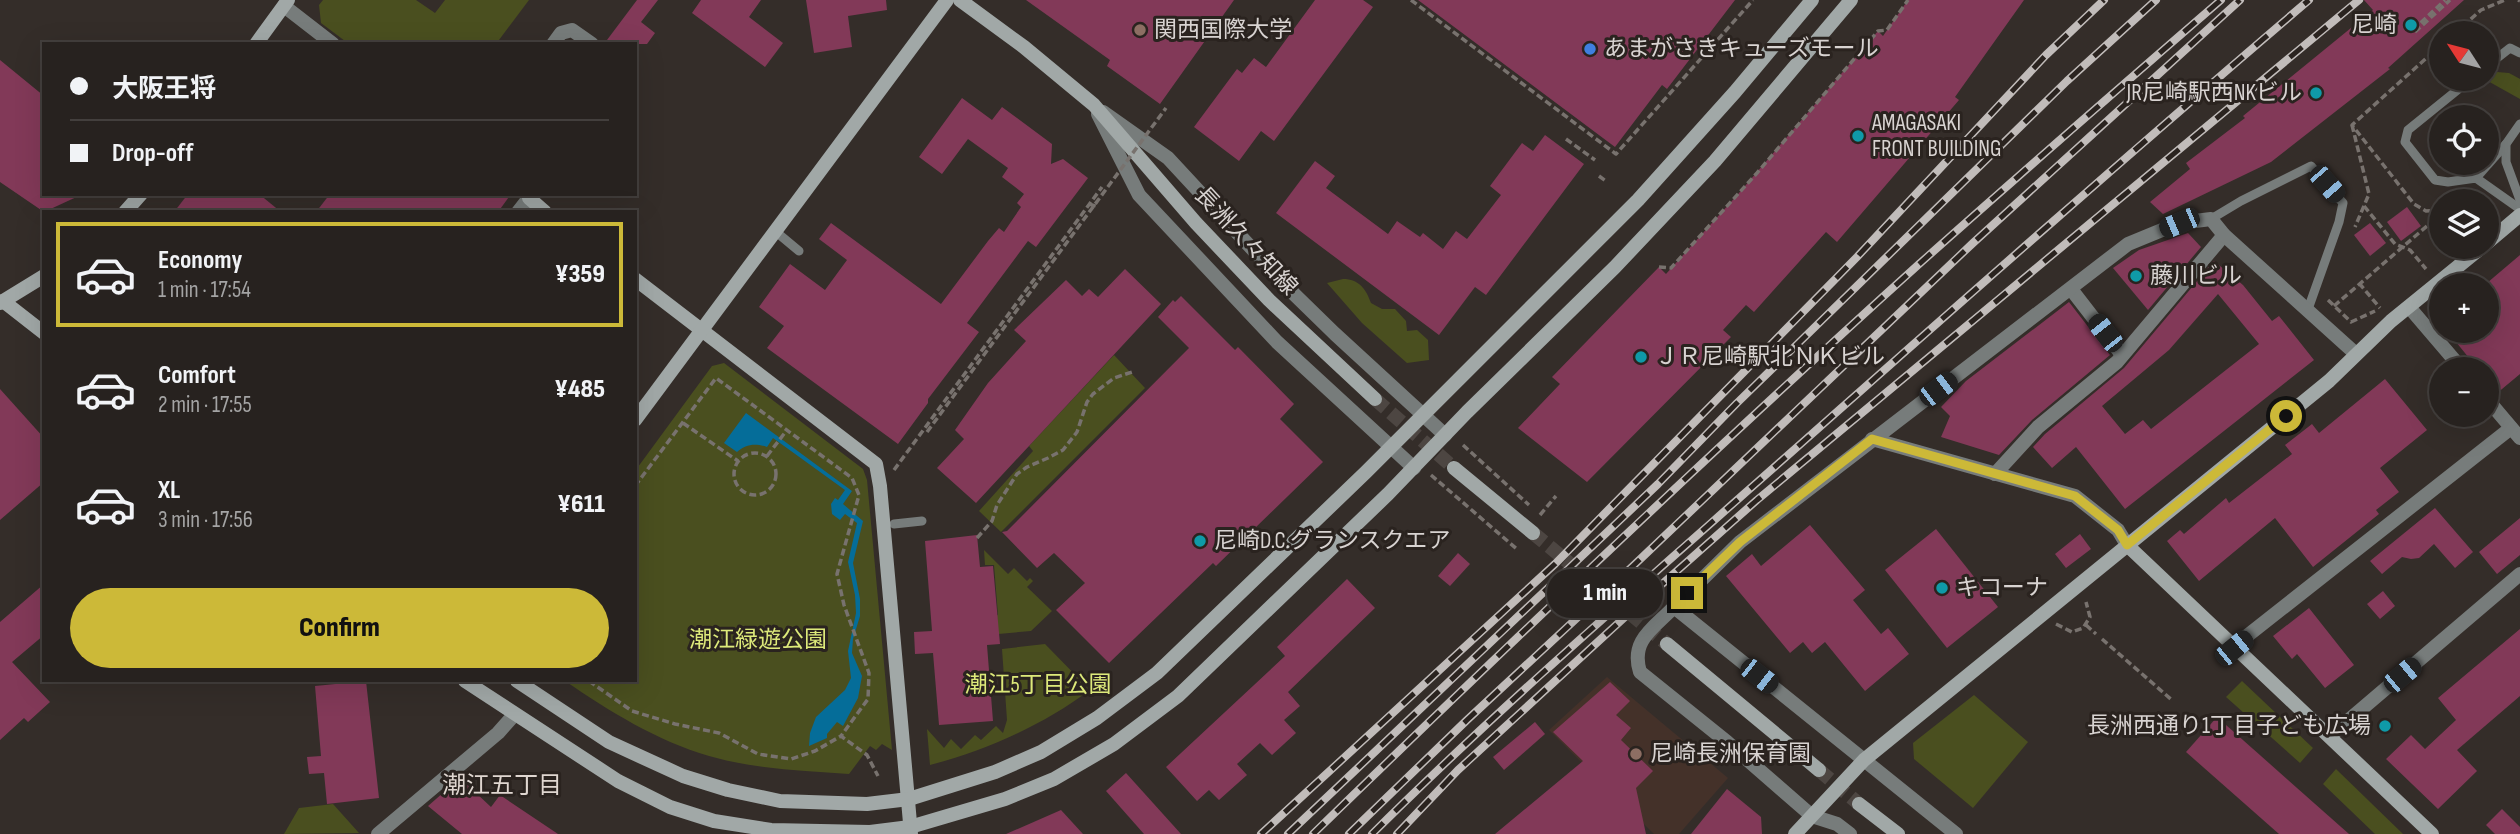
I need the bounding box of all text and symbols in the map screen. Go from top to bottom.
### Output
place label: 尼崎 [2351,11,2397,39]
place label: 関西国際大学 [1154,16,1292,44]
marker: 尼崎 [2403,17,2419,33]
north arrow [2429,21,2499,91]
map controls [2429,21,2499,427]
marker: 関西国際大学 [1132,22,1148,38]
place label: あまがさきキューズモール [1604,35,1879,63]
marker: あまがさきキューズモール [1582,41,1598,57]
text: 大阪王将 [112,74,216,105]
place label: JR尼崎駅西NKビル [2125,79,2302,107]
marker: JR尼崎駅西NKビル [2308,85,2324,101]
button: locate [2429,105,2499,175]
place label: AMAGASAKI FRONT BUILDING [1871,109,2002,163]
marker: AMAGASAKI FRONT BUILDING [1850,128,1866,144]
text: Drop-off [112,138,193,169]
car [2306,161,2349,207]
street label: 長洲久々知線 [1189,181,1303,301]
button: layers [2429,189,2499,259]
car [2156,205,2203,241]
icon: car [74,243,137,306]
text: Economy [158,245,242,276]
text: ¥359 [555,259,605,290]
place label: 藤川ビル [2150,262,2242,290]
marker: 藤川ビル [2128,268,2144,284]
button: + [2429,273,2499,343]
text: 1 min · 17:54 [158,276,251,304]
car [2084,310,2127,356]
place label: ＪＲ尼崎駅北ＮＫビル [1655,343,1885,371]
marker: ＪＲ尼崎駅北ＮＫビル [1633,349,1649,365]
button: − [2429,357,2499,427]
icon: car [74,358,137,421]
text: Comfort [158,360,236,391]
car [1915,368,1962,410]
text: ¥485 [555,374,605,405]
text: 2 min · 17:55 [158,391,252,419]
route start [2270,400,2302,432]
icon: car [74,473,137,536]
text: XL [158,475,180,506]
text: ¥611 [558,489,605,520]
text: 3 min · 17:56 [158,506,253,534]
place label: 尼崎D.C.グランスクエア [1214,527,1451,555]
marker: 尼崎D.C.グランスクエア [1192,533,1208,549]
callout: 1 min [1547,568,1662,618]
place label: キコーナ [1956,574,2048,602]
route end [1671,577,1703,609]
text: 1 min [1583,579,1627,607]
marker: キコーナ [1934,580,1950,596]
button: Confirm [70,588,609,668]
park label: 潮江緑遊公園 [689,626,827,654]
car [2212,627,2257,669]
car [2380,653,2425,697]
car [1736,655,1783,697]
park label: 潮江5丁目公園 [964,671,1112,699]
place label: 長洲西通り1丁目子ども広場 [2087,712,2371,740]
marker: 長洲西通り1丁目子ども広場 [2377,718,2393,734]
place label: 尼崎長洲保育園 [1650,740,1811,768]
marker: 尼崎長洲保育園 [1628,746,1644,762]
district label: 潮江五丁目 [442,771,562,800]

